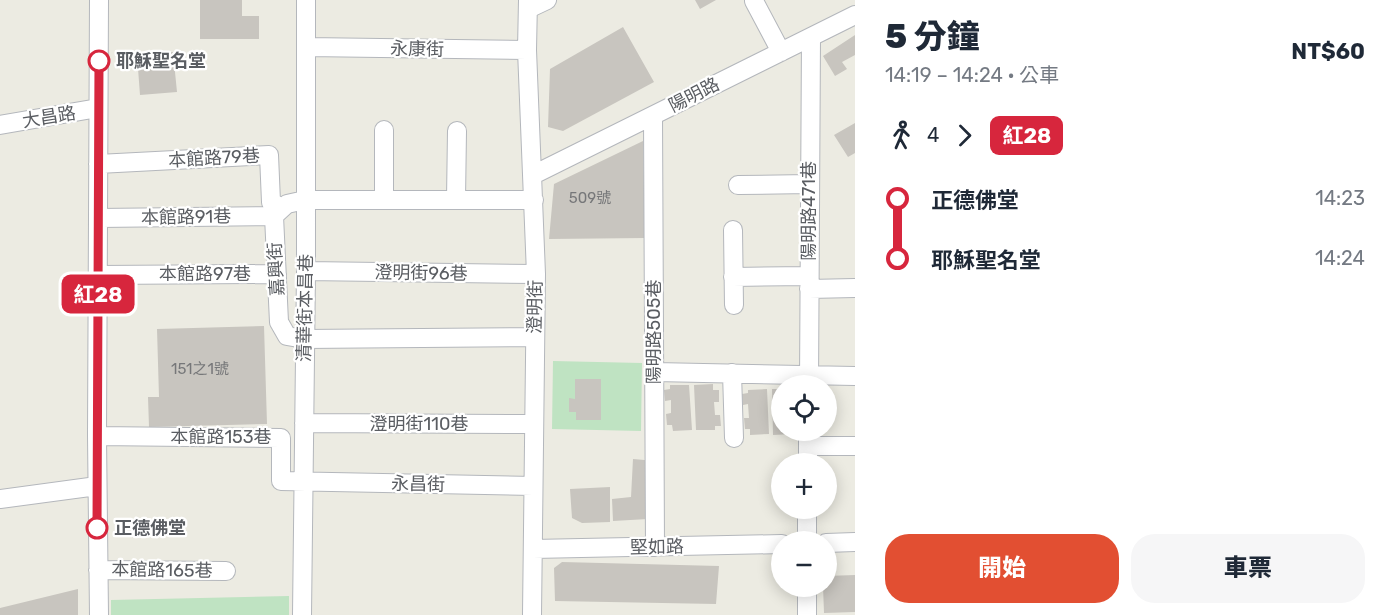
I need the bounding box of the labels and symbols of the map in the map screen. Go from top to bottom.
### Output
street label: 永康街 [390,38,444,60]
marker: 耶穌聖名堂 [88,50,110,72]
place label: 耶穌聖名堂 [116,50,206,72]
street label: 陽明路 [665,73,723,117]
street label: 大昌路 [21,102,77,132]
street label: 本館路79巷 [168,145,260,171]
street label: 陽明路471巷 [798,161,820,261]
house number: 509號 [569,189,611,207]
street label: 本館路91巷 [141,205,231,229]
street label: 嘉興街 [264,241,288,297]
street label: 清華街本昌巷 [293,254,317,362]
street label: 澄明街96巷 [374,261,468,285]
street label: 本館路97巷 [159,263,251,285]
line badge: 紅28 [63,274,132,314]
street label: 澄明街 [524,280,546,334]
street label: 陽明路505巷 [643,280,665,384]
house number: 151之1號 [171,360,229,378]
street label: 澄明街110巷 [370,413,468,435]
street label: 本館路153巷 [170,426,272,448]
street label: 永昌街 [391,473,445,495]
marker: 正德佛堂 [86,517,108,539]
place label: 正德佛堂 [114,517,186,539]
street label: 堅如路 [630,536,684,558]
street label: 本館路165巷 [111,558,213,582]

